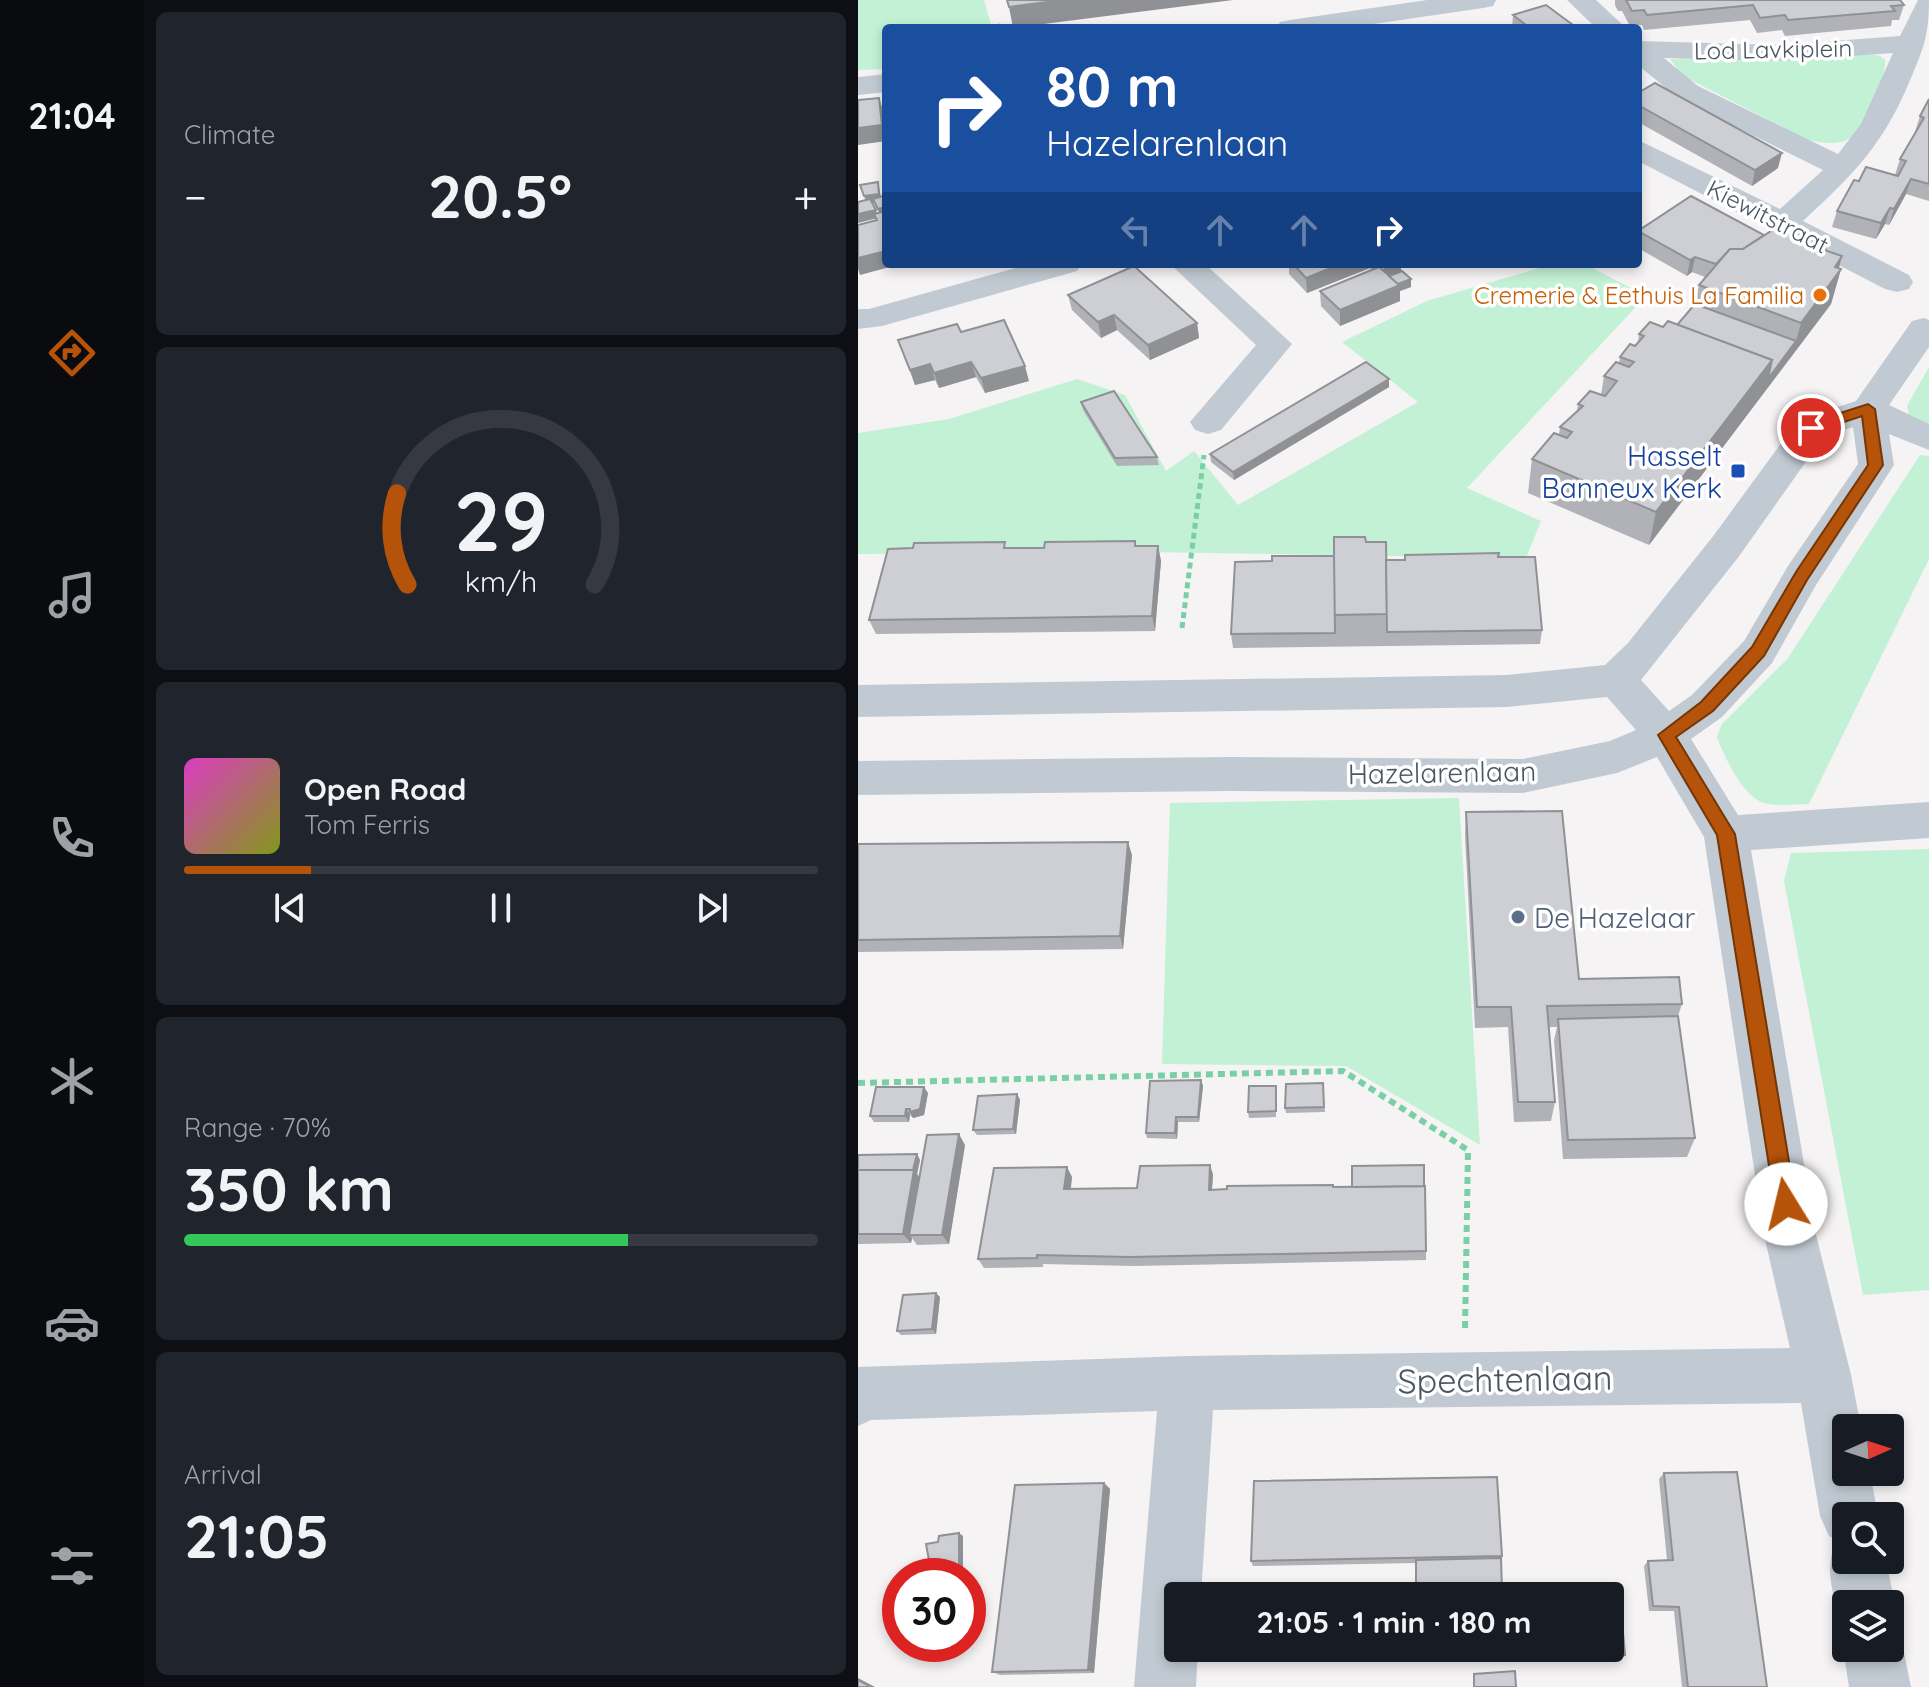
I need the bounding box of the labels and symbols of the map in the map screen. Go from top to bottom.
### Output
street label: Lod Lavkiplein [1694,33,1852,65]
street label: Kiewitstraat [1702,173,1834,259]
place label: Cremerie & Eethuis La Familia [1474,280,1804,310]
marker: Cremerie & Eethuis La Familia [1811,286,1829,304]
pin [1777,394,1845,462]
place label: Hasselt Banneux Kerk [1542,438,1722,505]
marker: Hasselt Banneux Kerk [1729,462,1747,480]
street label: Hazelarenlaan [1347,753,1537,791]
place label: De Hazelaar [1534,900,1696,935]
marker: De Hazelaar [1509,908,1527,926]
position arrow [1744,1162,1828,1246]
street label: Spechtenlaan [1397,1356,1613,1402]
north arrow [1832,1414,1904,1486]
speed limit sign: 30 [882,1558,986,1662]

